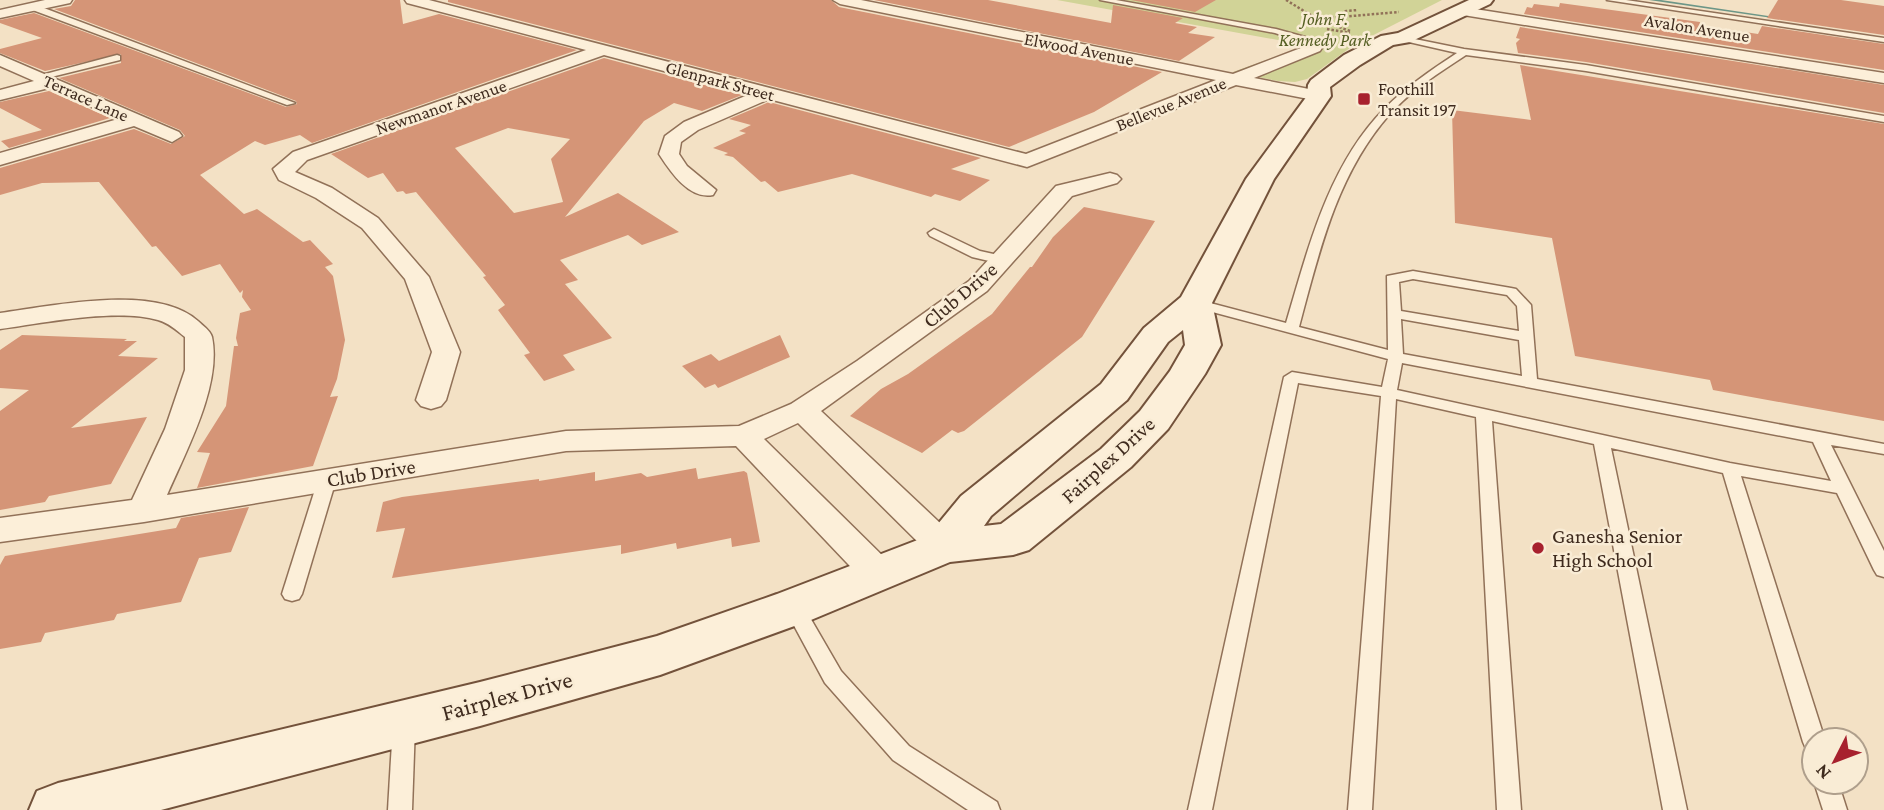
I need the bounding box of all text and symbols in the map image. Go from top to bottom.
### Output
park label: John F. Kennedy Park [1279,9,1372,50]
street label: Avalon Avenue [1643,10,1751,46]
street label: Elwood Avenue [1022,29,1136,69]
street label: Glenpark Street [663,57,778,105]
street label: Terrace Lane [40,70,132,126]
street label: Bellevue Avenue [1113,73,1229,135]
street label: Newmanor Avenue [373,75,509,139]
place label: Foothill Transit 197 [1378,79,1456,120]
marker: Foothill Transit 197 [1356,91,1372,107]
street label: Club Drive [918,257,1002,333]
street label: Fairplex Drive [1056,412,1160,508]
street label: Club Drive [325,454,417,492]
place label: Ganesha Senior High School [1552,524,1683,572]
marker: Ganesha Senior High School [1530,540,1546,556]
street label: Fairplex Drive [438,665,575,726]
north arrow [1800,726,1870,796]
text: N [1811,760,1835,784]

